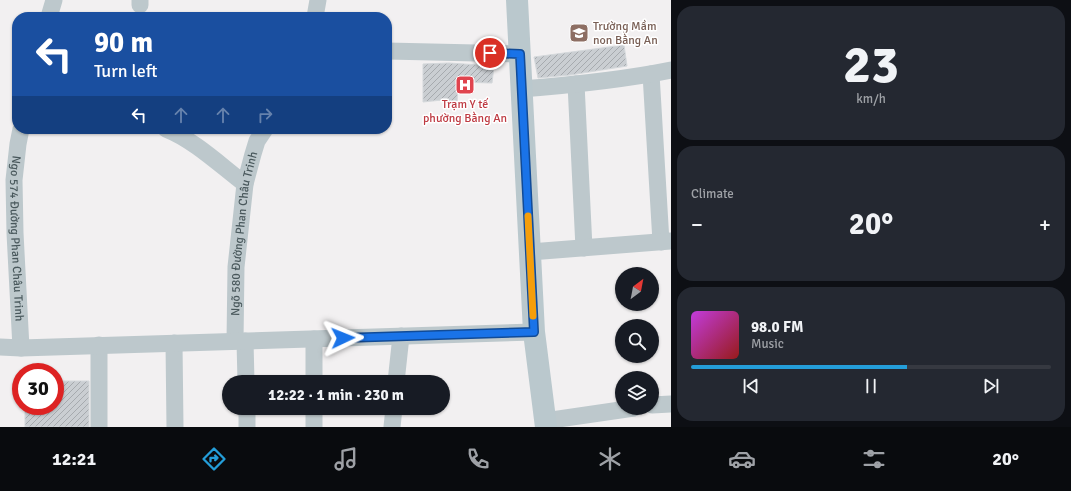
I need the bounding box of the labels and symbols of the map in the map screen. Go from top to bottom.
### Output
place label: Trường Mầm non Bằng An [593,19,658,48]
school or university icon: Trường Mầm non Bằng An [568,22,590,44]
pin [473,36,507,70]
hospital icon: Trạm Y tế phường Bằng An [454,74,476,96]
place label: Trạm Y tế phường Bằng An [423,97,507,126]
street label: Ngõ 580 Đường Phan Châu Trinh [228,150,261,316]
street label: Ngo 574 Đường Phan Châu Trinh [6,155,27,322]
north arrow [615,267,659,311]
position arrow [322,317,364,359]
speed limit sign: 30 [12,363,64,415]

